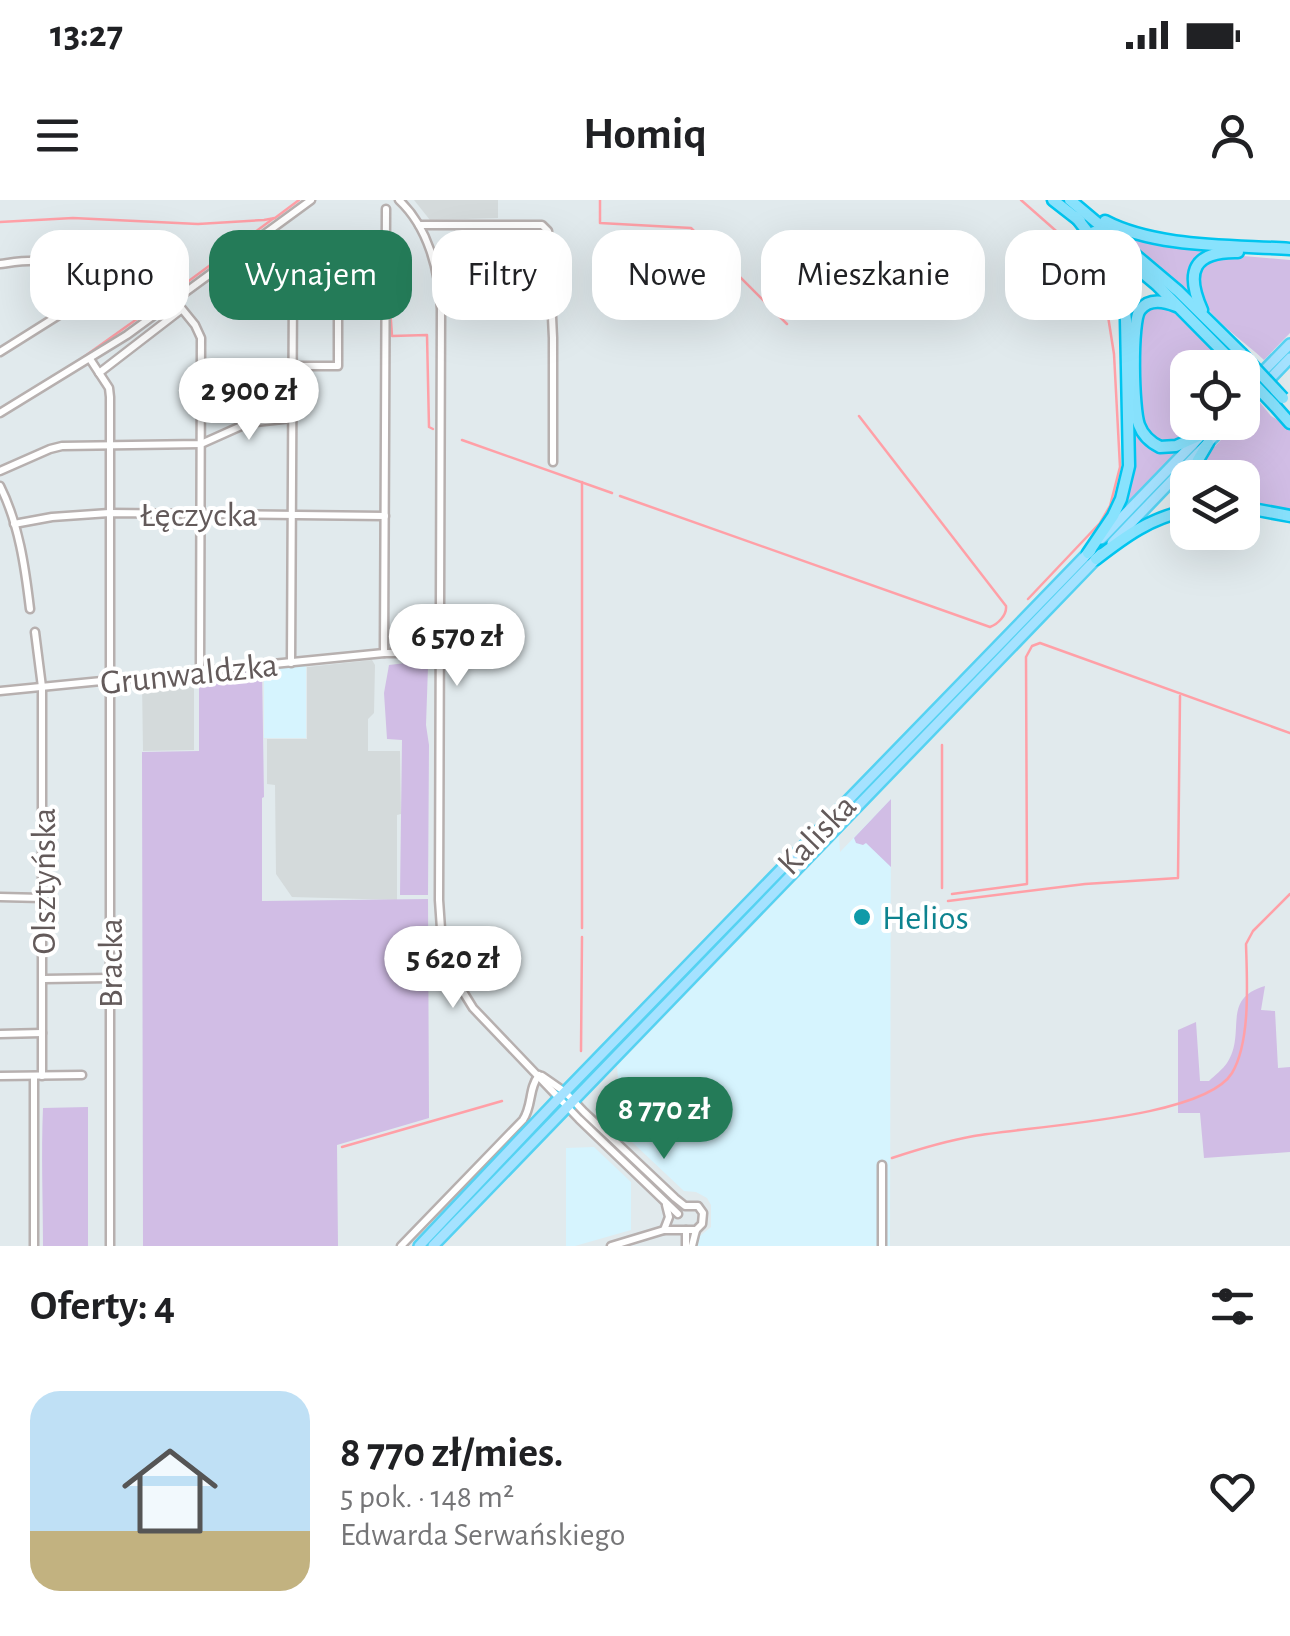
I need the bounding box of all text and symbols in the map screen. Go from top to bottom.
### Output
text: 13:27 [50,16,123,54]
icon: menu [30,108,85,163]
icon: person [1205,108,1260,163]
text: Homiq [583,112,707,157]
chip: Kupno [30,230,189,320]
chip: Wynajem [209,230,412,320]
chip: Filtry [432,230,572,320]
chip: Nowe [592,230,741,320]
chip: Mieszkanie [761,230,985,320]
chip: Dom [1005,230,1142,320]
map controls [1170,350,1260,550]
button: locate [1170,350,1260,440]
pin: 2 900 zł [146,358,352,443]
text: 2 900 zł [201,374,297,406]
button: layers [1170,460,1260,550]
street label: Łęczycka [140,498,258,533]
pin: 6 570 zł [354,604,560,689]
text: 6 570 zł [411,620,503,652]
street label: Grunwaldzka [99,648,280,701]
street label: Kaliska [771,788,863,882]
street label: Olsztyńska [27,808,62,954]
place label: Helios [882,901,969,936]
marker: Helios [851,906,873,928]
street label: Bracka [94,918,129,1008]
pin: 5 620 zł [350,926,556,1011]
text: 5 620 zł [406,942,500,974]
pin: 8 770 zł [561,1077,767,1162]
text: 8 770 zł [618,1093,710,1125]
icon: filters [1205,1279,1260,1334]
text: Oferty: 4 [30,1285,175,1327]
icon: home [110,1431,230,1551]
text: 8 770 zł/mies. [340,1432,563,1474]
icon: heart [1205,1464,1260,1519]
text: 5 pok. · 148 m² [340,1481,514,1513]
text: Edwarda Serwańskiego [340,1519,625,1551]

